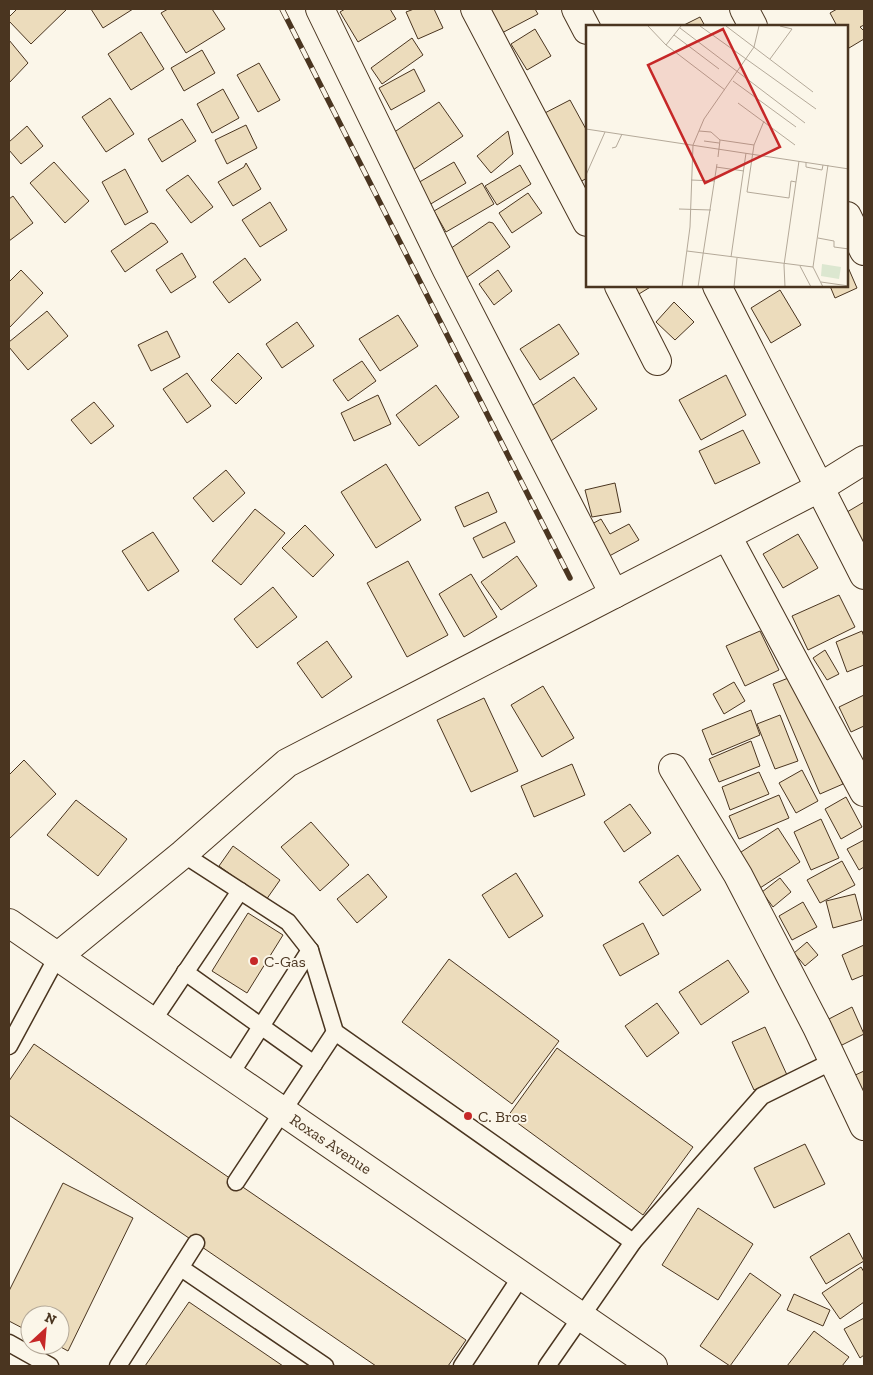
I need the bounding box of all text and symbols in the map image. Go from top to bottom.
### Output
inset map [586,25,848,288]
place label: C-Gas [264,952,306,971]
marker: C-Gas [248,955,260,967]
place label: C. Bros [478,1107,527,1126]
street label: Roxas Avenue [287,1110,375,1178]
marker: C. Bros [462,1110,474,1122]
north arrow [20,1305,70,1355]
text: N [42,1309,59,1329]

